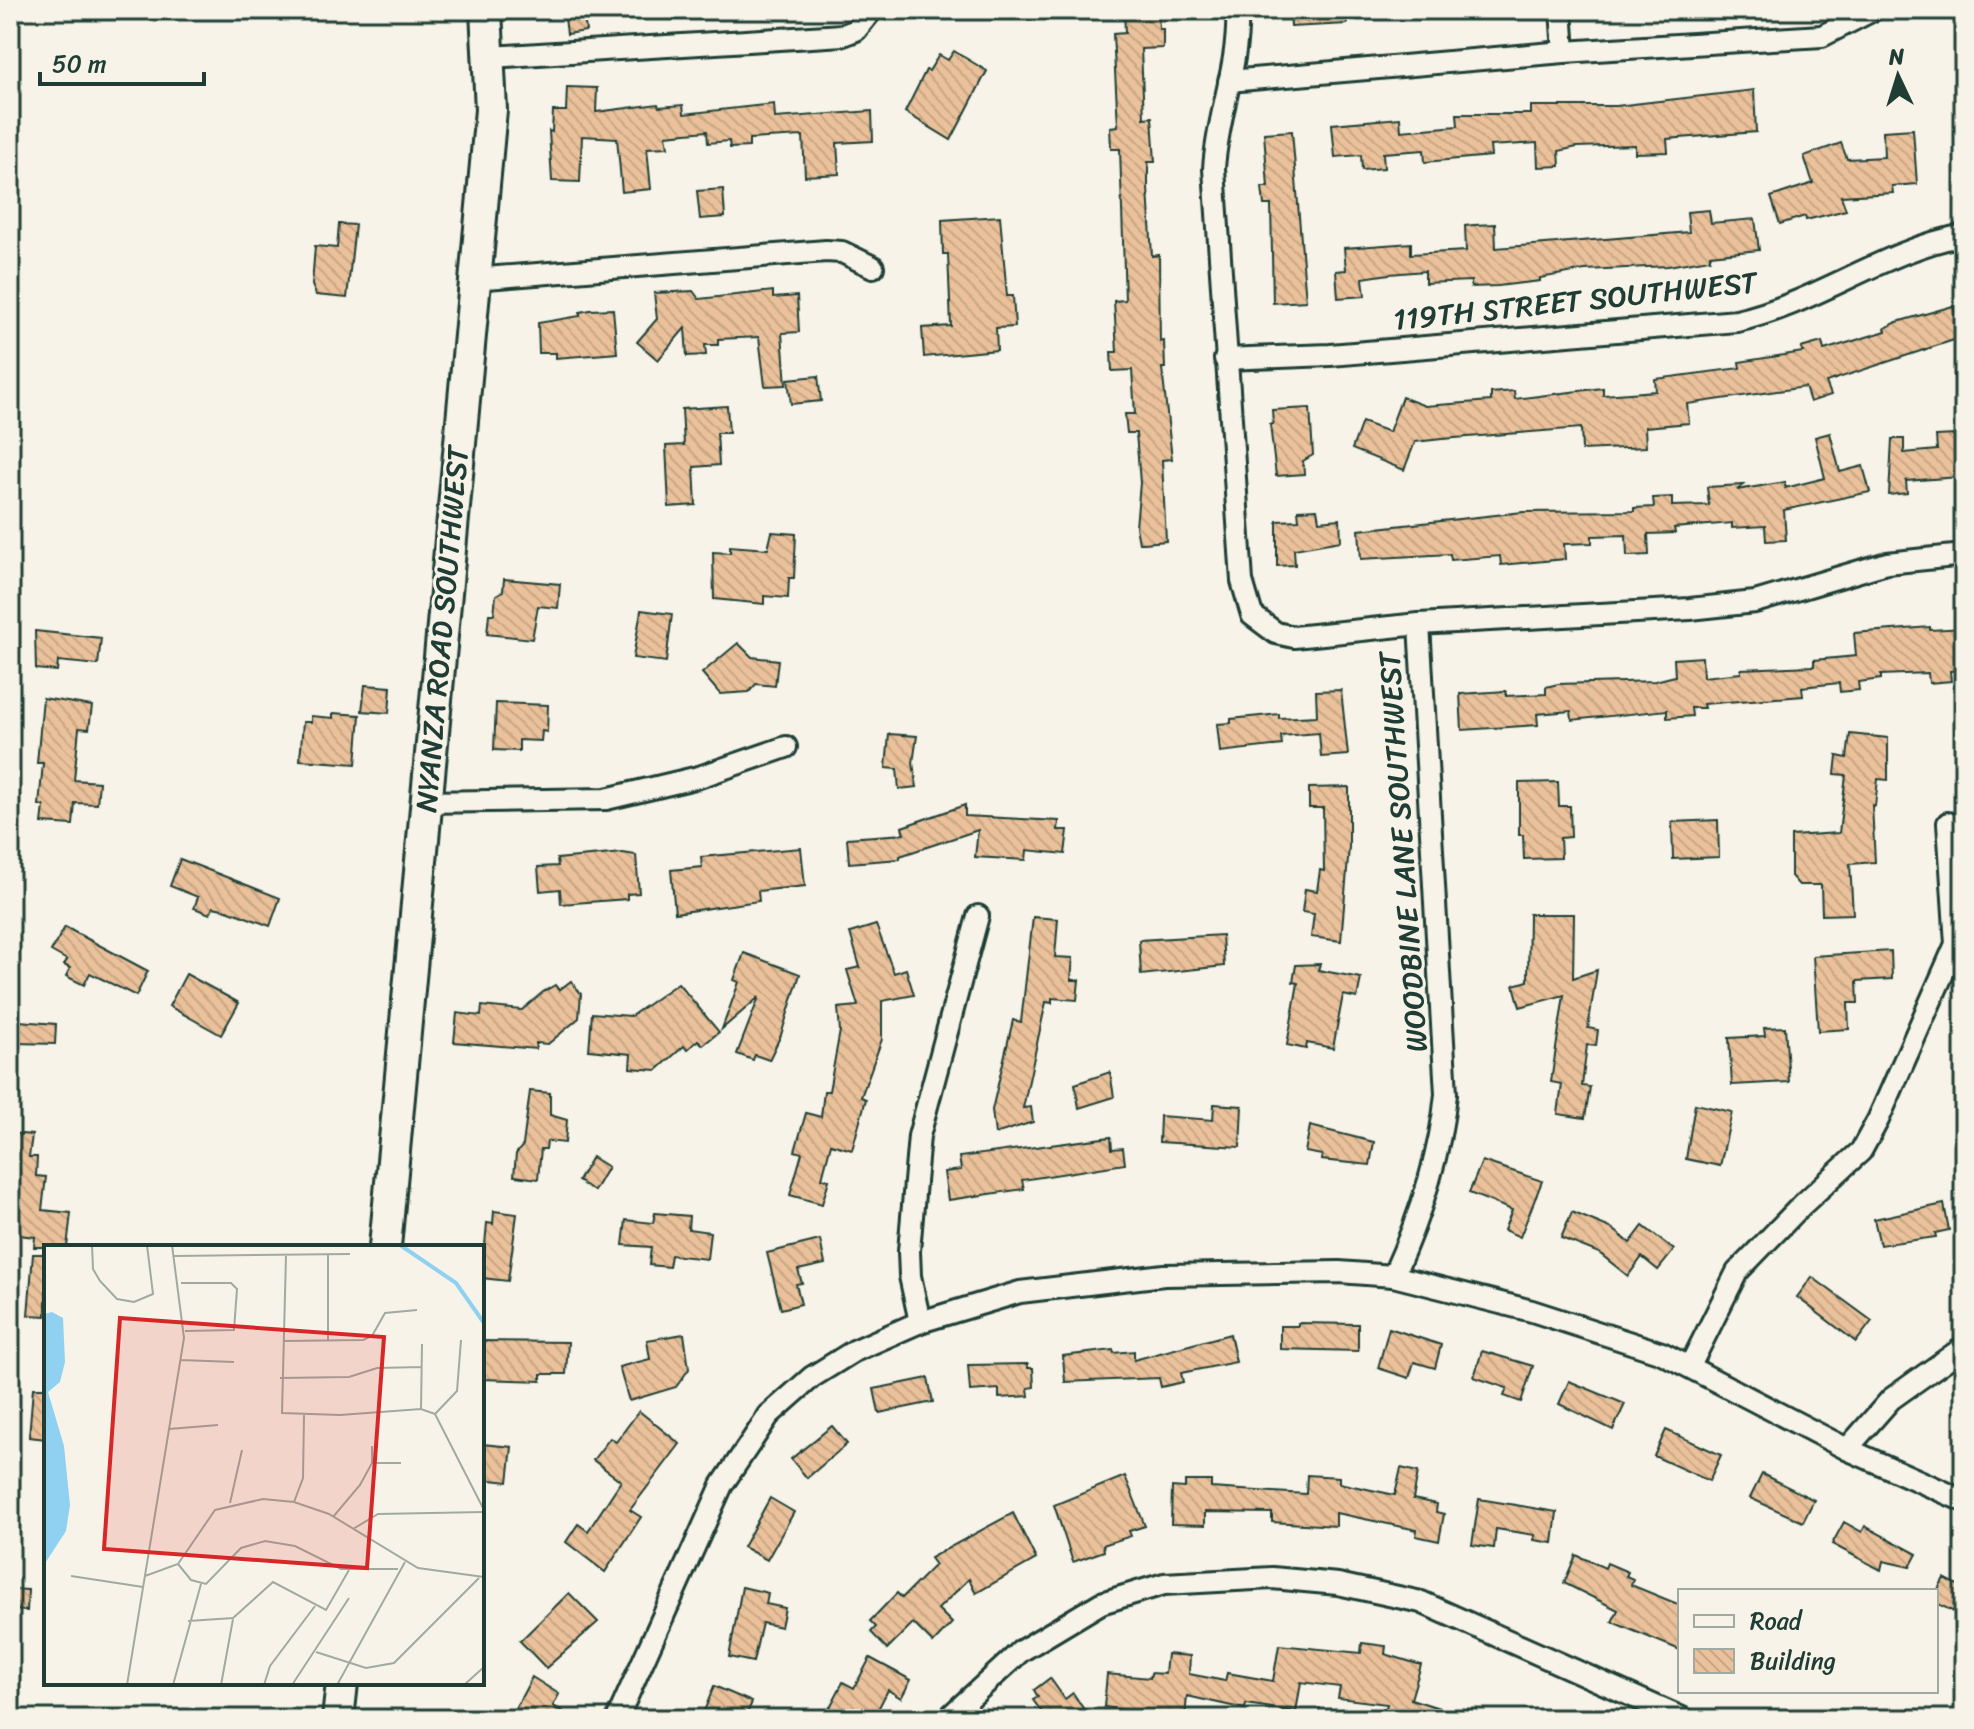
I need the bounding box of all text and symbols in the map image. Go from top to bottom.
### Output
scale bar [40,36,204,86]
north arrow [1858,36,1938,116]
text: N [1887,37,1906,77]
text: 50 m [52,43,107,85]
street label: 119TH STREET SOUTHWEST [1390,255,1762,347]
street label: NYANZA ROAD SOUTHWEST [399,442,485,814]
street label: WOODBINE LANE SOUTHWEST [1362,648,1444,1054]
inset map [44,1245,484,1685]
legend [1678,1589,1938,1693]
text: Road [1750,1600,1804,1642]
text: Building [1750,1640,1836,1682]

